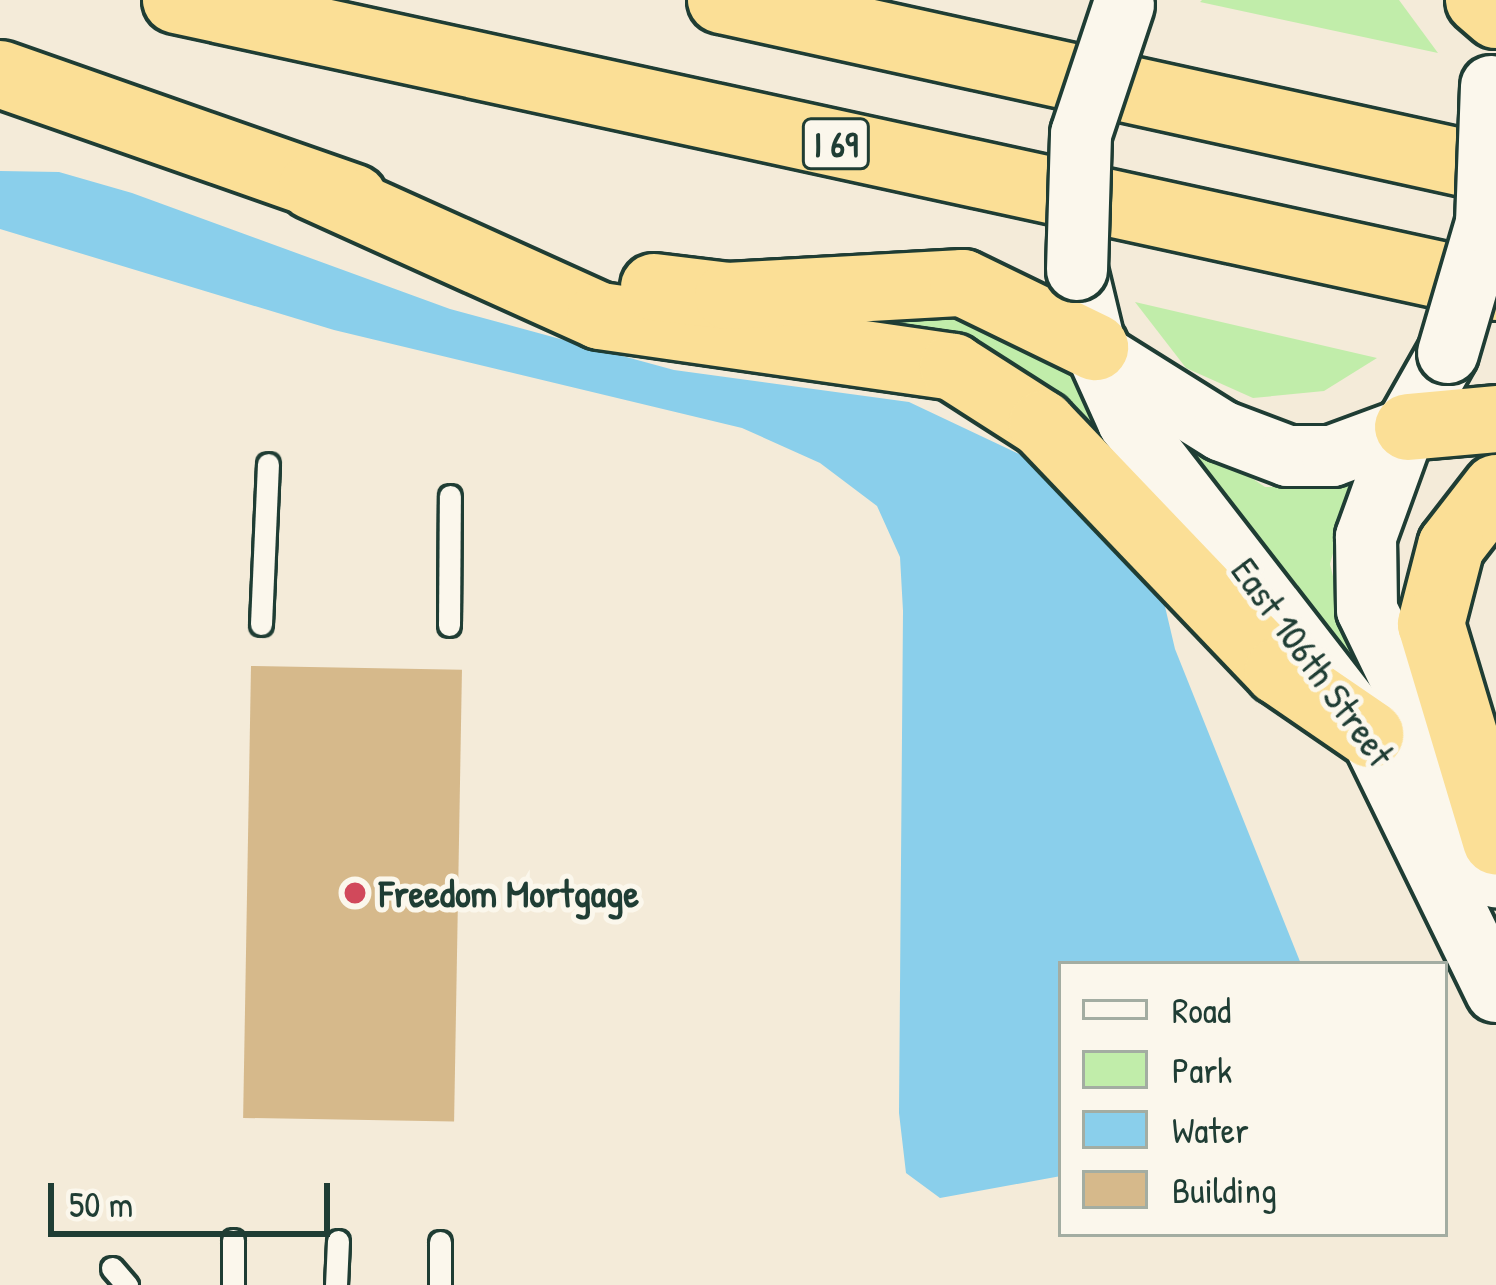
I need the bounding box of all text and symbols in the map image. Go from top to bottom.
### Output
road number: I 69 [800,114,872,174]
street label: East 106th Street [1222,548,1404,776]
place label: Freedom Mortgage [379,870,639,916]
marker: Freedom Mortgage [342,880,368,906]
legend [1058,961,1448,1237]
text: Road [1172,985,1231,1034]
text: Park [1172,1045,1232,1094]
text: Water [1172,1105,1249,1154]
scale bar [54,1159,336,1233]
text: Building [1172,1165,1277,1214]
text: 50 m [69,1179,133,1228]

